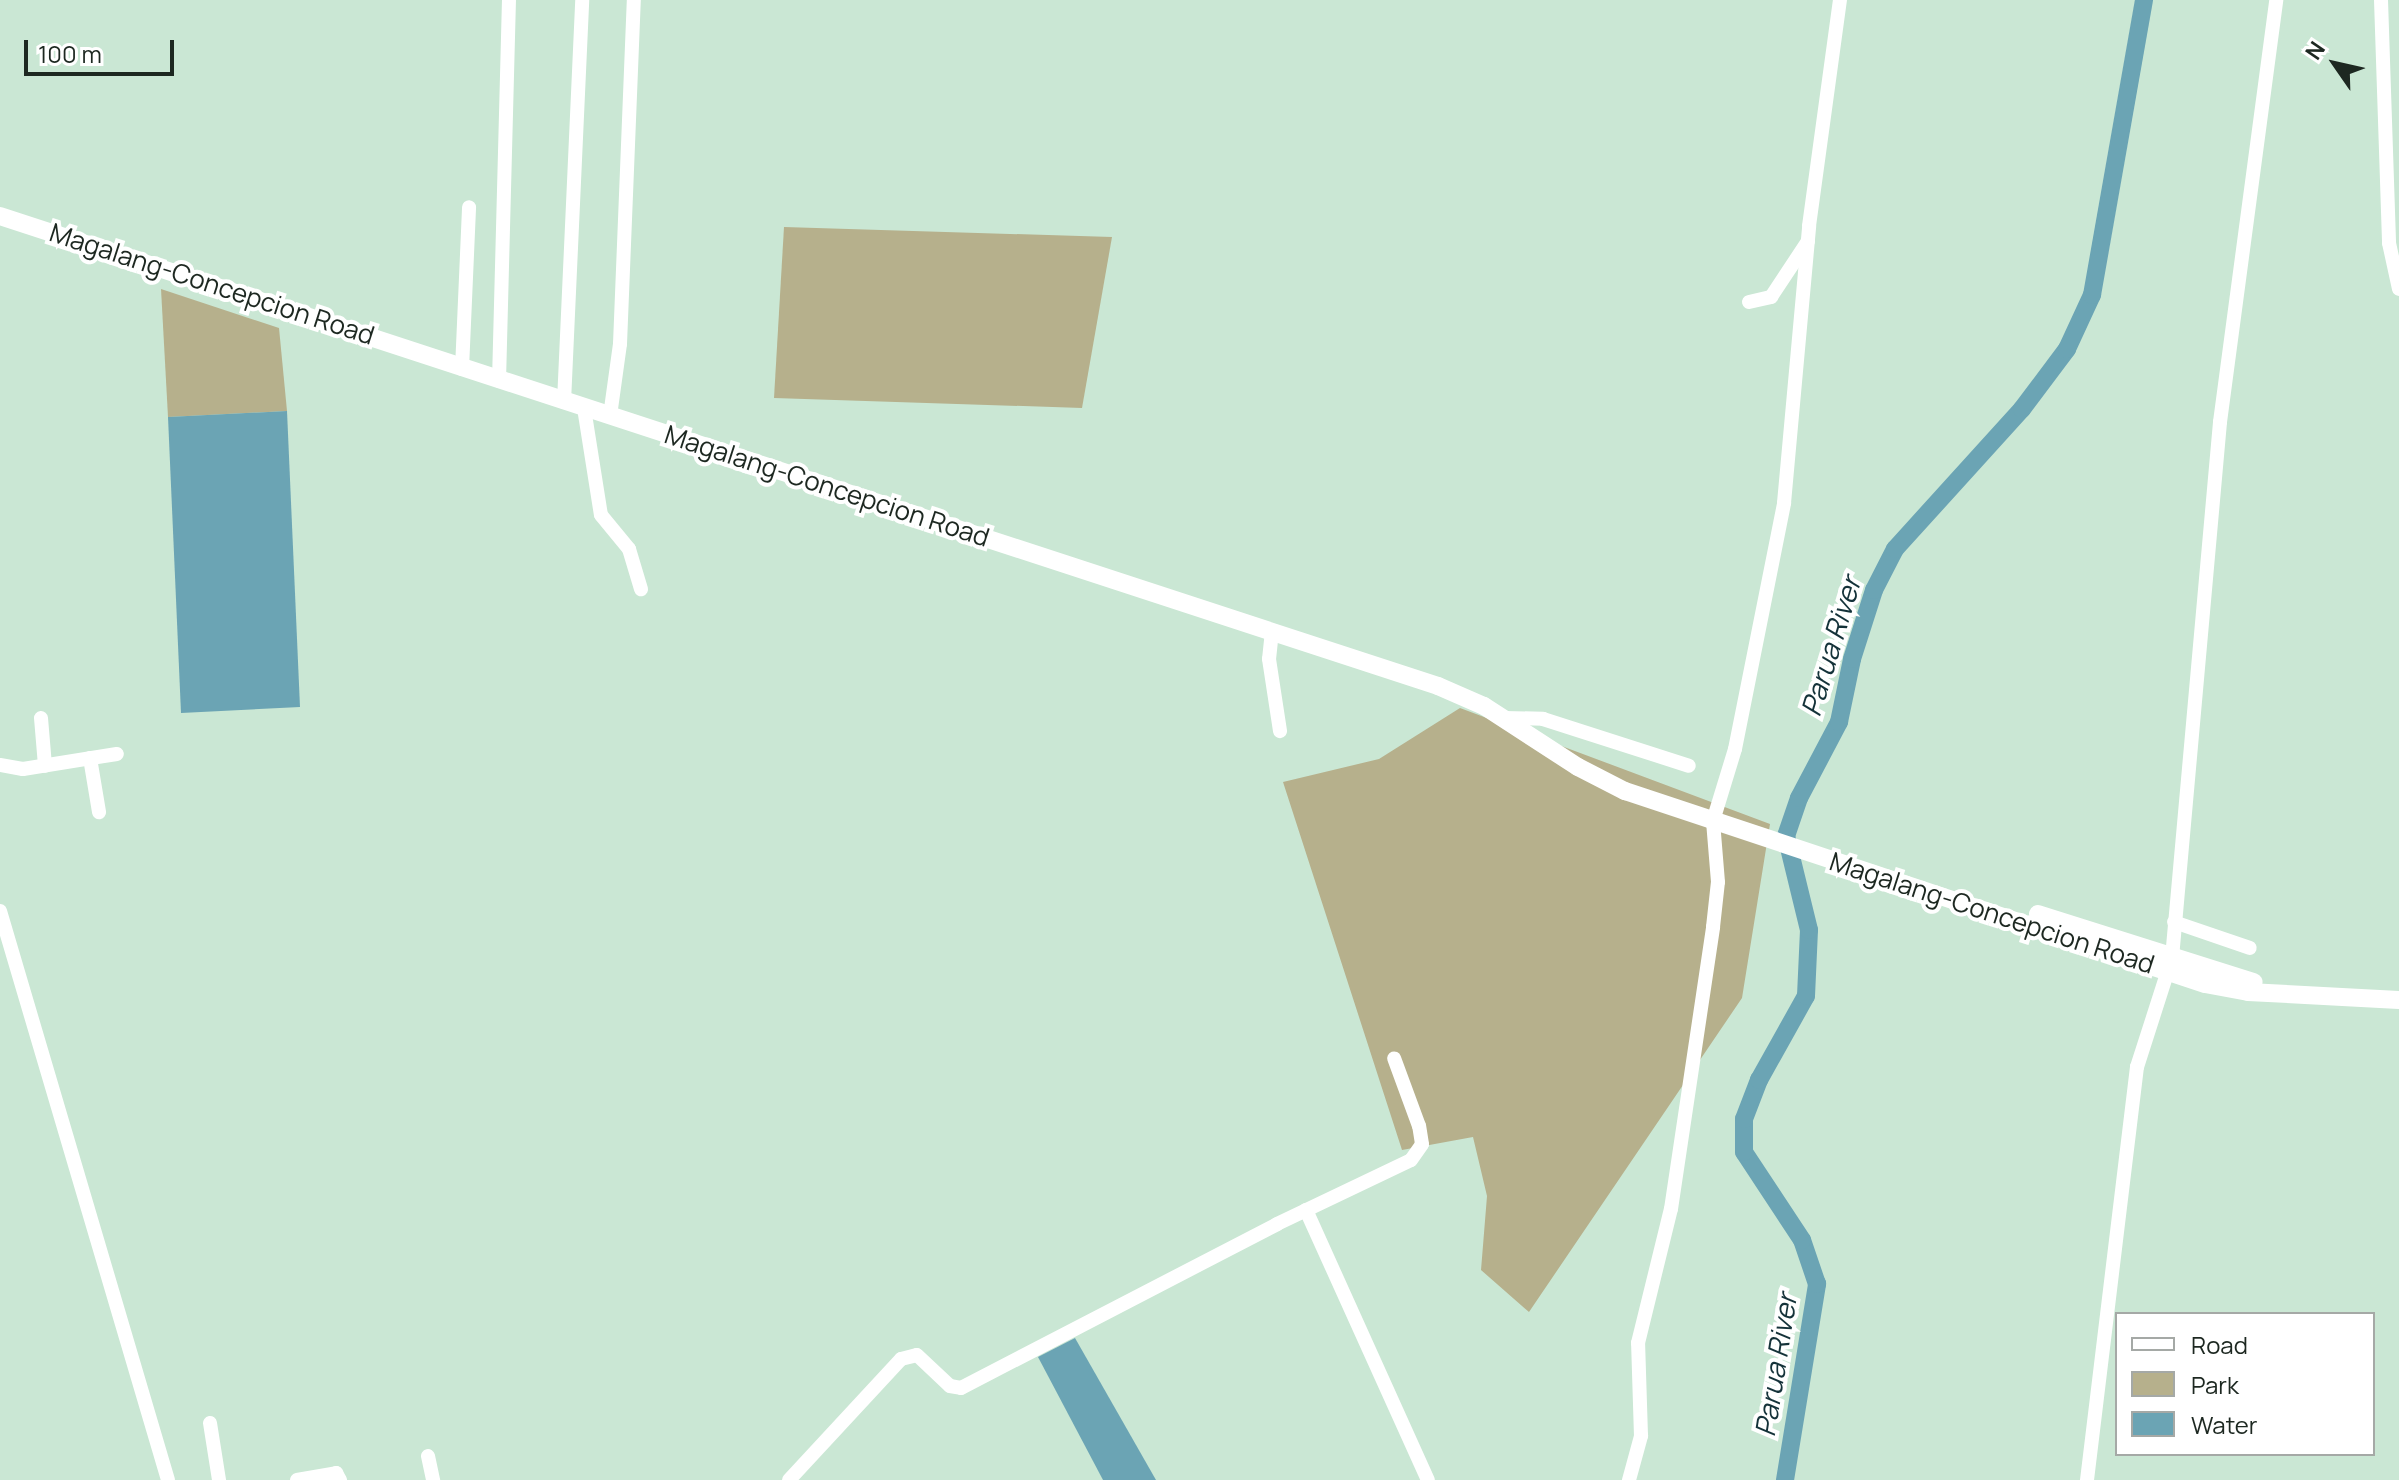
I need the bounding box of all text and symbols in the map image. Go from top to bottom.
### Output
scale bar [28,24,178,74]
north arrow [2295,24,2375,104]
text: N [2298,36,2332,66]
text: 100 m [38,37,102,70]
street label: Magalang-Concepcion Road [46,217,378,351]
street label: Magalang-Concepcion Road [661,419,993,553]
water label: Parua River [1793,572,1867,720]
street label: Magalang-Concepcion Road [1826,846,2158,980]
water label: Parua River [1747,1291,1803,1439]
legend [2115,1312,2375,1456]
text: Road [2191,1328,2248,1361]
text: Park [2191,1368,2239,1401]
text: Water [2191,1408,2258,1441]

